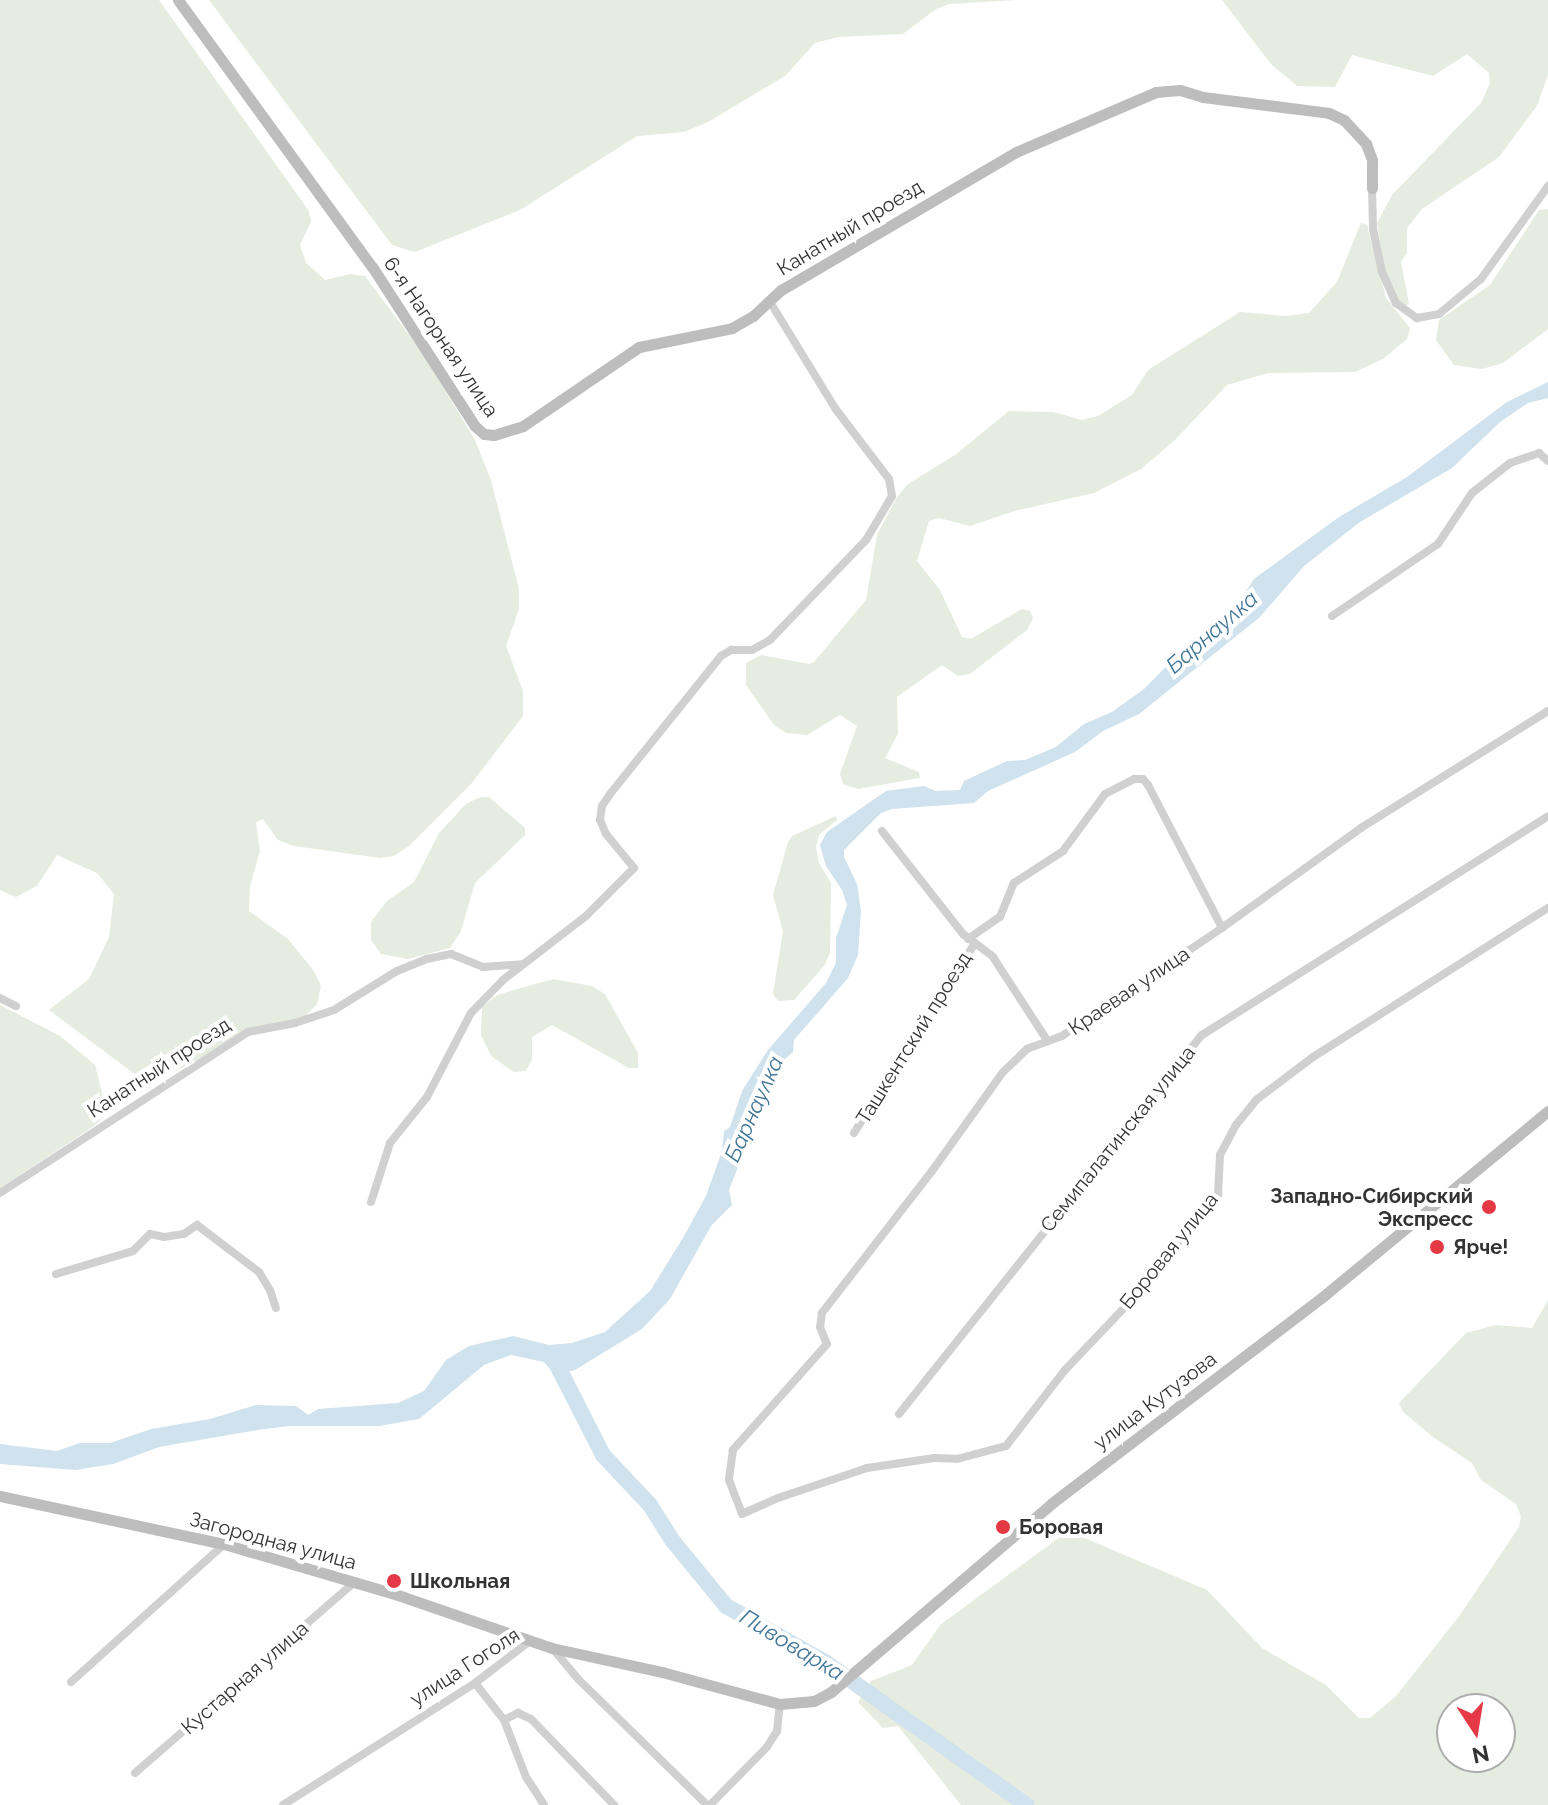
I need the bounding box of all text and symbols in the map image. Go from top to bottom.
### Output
street label: Канатный проезд [773,175,927,281]
street label: 6-я Нагорная улица [378,252,504,422]
water label: Барнаулка [1161,585,1263,679]
street label: Краевая улица [1064,942,1194,1040]
street label: Ташкентский проезд [851,948,977,1128]
street label: Канатный проезд [83,1013,235,1123]
street label: Семипалатинская улица [1035,1041,1201,1237]
water label: Барнаулка [719,1052,789,1166]
place label: Западно-Сибирский Экспресс [1270,1184,1473,1231]
street label: Боровая улица [1115,1188,1223,1314]
marker: Западно-Сибирский Экспресс [1480,1198,1498,1216]
place label: Ярче! [1453,1235,1508,1259]
marker: Ярче! [1428,1238,1446,1256]
street label: улица Кутузова [1089,1347,1221,1455]
street label: Загородная улица [187,1507,359,1575]
place label: Боровая [1019,1515,1103,1539]
marker: Боровая [994,1518,1012,1536]
place label: Школьная [410,1569,510,1593]
marker: Школьная [385,1572,403,1590]
water label: Пивоварка [735,1604,849,1686]
street label: Кустарная улица [176,1616,314,1740]
street label: улица Гоголя [406,1623,524,1711]
north arrow [1436,1693,1516,1773]
text: N [1470,1740,1491,1769]

